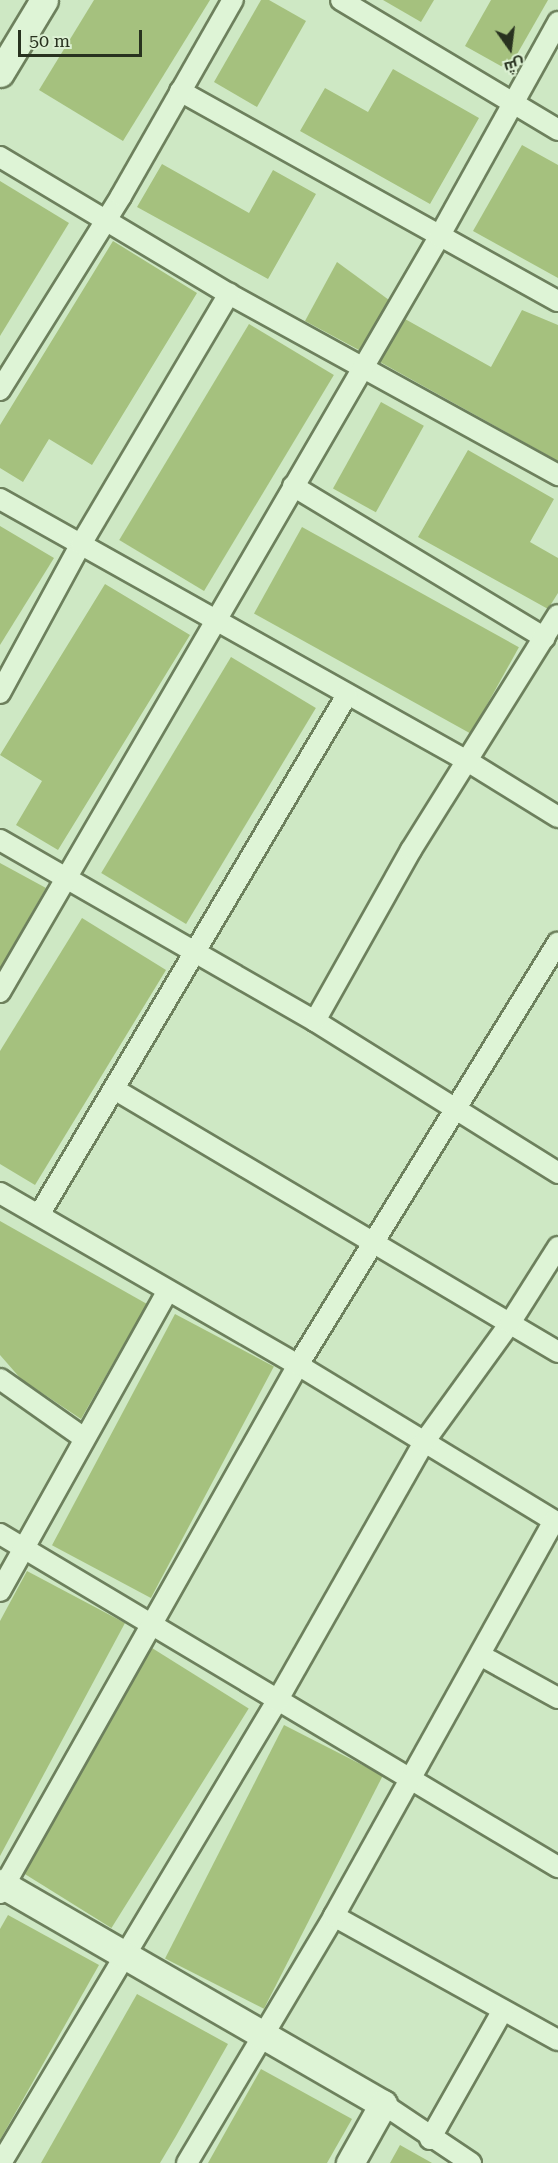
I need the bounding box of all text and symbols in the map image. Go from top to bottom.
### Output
scale bar [21,18,146,56]
north arrow [480,18,540,78]
text: 50 m [29,30,70,51]
text: ش [502,54,527,78]

